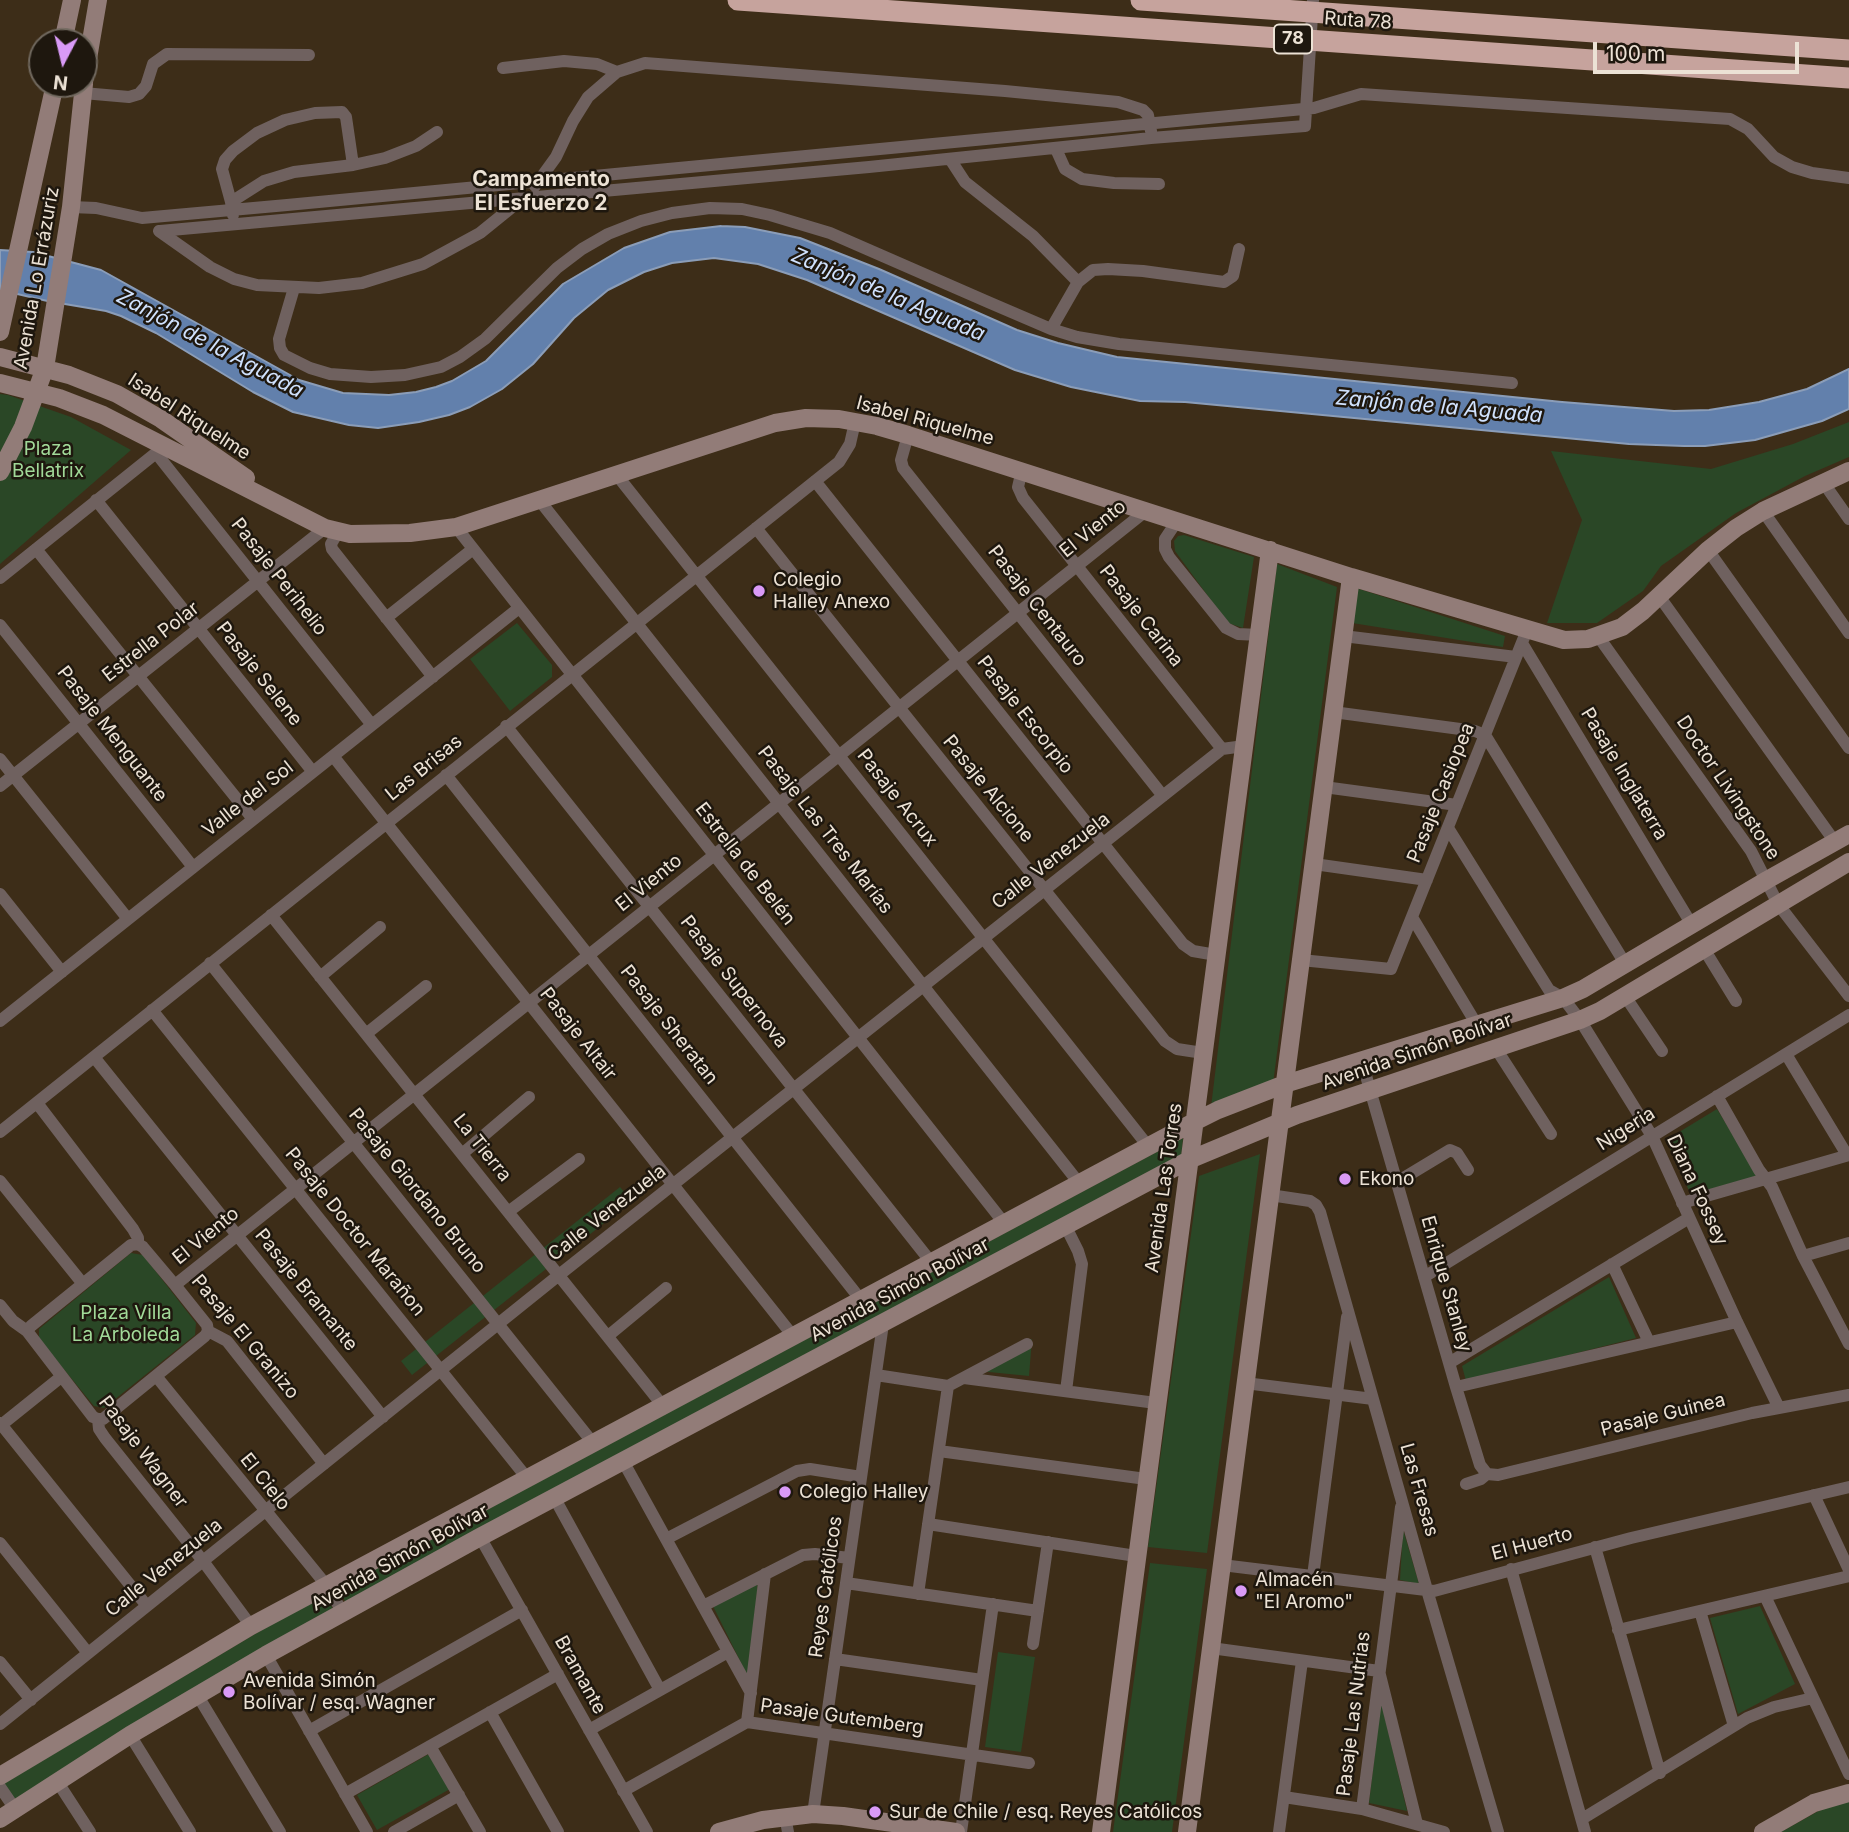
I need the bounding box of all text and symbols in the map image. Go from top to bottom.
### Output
street label: Ruta 78 [1323,7,1393,35]
road number: 78 [1274,24,1312,54]
north arrow [28,28,98,98]
scale bar [1597,28,1804,72]
text: 100 m [1606,41,1665,66]
text: N [52,70,69,95]
district label: Campamento El Esfuerzo 2 [472,167,610,217]
street label: Avenida Lo Errázuriz [10,185,64,371]
water label: Zanjón de la Aguada [787,243,989,347]
water label: Zanjón de la Aguada [112,284,308,404]
street label: Isabel Riquelme [123,369,255,465]
water label: Zanjón de la Aguada [1334,385,1544,429]
street label: Isabel Riquelme [854,392,996,450]
park label: Plaza Bellatrix [12,438,84,482]
street label: El Viento [1055,495,1131,563]
street label: Pasaje Perihelio [226,514,332,640]
street label: Pasaje Centauro [983,541,1091,671]
street label: Pasaje Carina [1094,561,1188,671]
place label: Colegio Halley Anexo [773,569,890,613]
marker: Colegio Halley Anexo [751,583,767,599]
street label: Estrella Polar [98,597,204,687]
street label: Pasaje Selene [211,617,307,731]
street label: Pasaje Escorpio [972,652,1078,778]
street label: Pasaje Menguante [52,662,172,806]
street label: Pasaje Inglaterra [1576,704,1672,844]
street label: Doctor Livingstone [1671,712,1785,864]
street label: Pasaje Casiopea [1403,720,1479,866]
street label: Las Brisas [381,730,467,806]
street label: Pasaje Alcione [938,731,1038,847]
street label: Pasaje Las Tres Marías [752,742,898,918]
street label: Pasaje Acrux [852,745,942,851]
street label: Valle del Sol [198,756,298,842]
street label: Estrella de Belén [690,798,800,930]
street label: Calle Venezuela [987,808,1115,914]
street label: El Viento [611,849,687,917]
street label: Pasaje Supernova [675,911,793,1053]
street label: Pasaje Sheratan [615,961,723,1089]
street label: Pasaje Altair [535,983,621,1085]
street label: Avenida Simón Bolívar [1319,1009,1515,1095]
street label: Avenida Las Torres [1141,1102,1187,1274]
street label: Nigeria [1593,1102,1659,1156]
street label: Pasaje Giordano Bruno [344,1104,490,1278]
street label: La Tierra [448,1110,516,1186]
street label: Diana Fossey [1661,1131,1733,1249]
street label: Pasaje Doctor Marañon [280,1143,430,1321]
street label: Calle Venezuela [543,1160,671,1266]
place label: Ekono [1359,1168,1414,1190]
marker: Ekono [1337,1171,1353,1187]
street label: El Viento [168,1202,244,1270]
street label: Enrique Stanley [1416,1213,1476,1355]
street label: Pasaje Bramante [250,1224,362,1356]
street label: Avenida Simón Bolívar [807,1233,993,1347]
street label: Pasaje El Granizo [186,1270,304,1404]
park label: Plaza Villa La Arboleda [72,1302,180,1346]
street label: Pasaje Guinea [1598,1388,1728,1442]
street label: Pasaje Wagner [94,1392,192,1512]
street label: Las Fresas [1395,1441,1443,1539]
street label: El Cielo [235,1449,295,1515]
place label: Colegio Halley [799,1481,928,1503]
marker: Colegio Halley [777,1484,793,1500]
street label: Avenida Simón Bolívar [307,1500,493,1616]
street label: Calle Venezuela [101,1514,227,1622]
street label: Reyes Católicos [805,1515,847,1659]
street label: El Huerto [1489,1522,1575,1566]
place label: Almacén "El Aromo" [1255,1569,1353,1613]
marker: Almacén "El Aromo" [1233,1583,1249,1599]
street label: Pasaje Las Nutrias [1333,1630,1375,1798]
street label: Bramante [549,1632,611,1718]
place label: Avenida Simón Bolívar / esq. Wagner [243,1670,435,1714]
marker: Avenida Simón Bolívar / esq. Wagner [221,1684,237,1700]
street label: Pasaje Gutemberg [759,1694,925,1740]
place label: Sur de Chile / esq. Reyes Católicos [889,1801,1202,1823]
marker: Sur de Chile / esq. Reyes Católicos [867,1804,883,1820]

